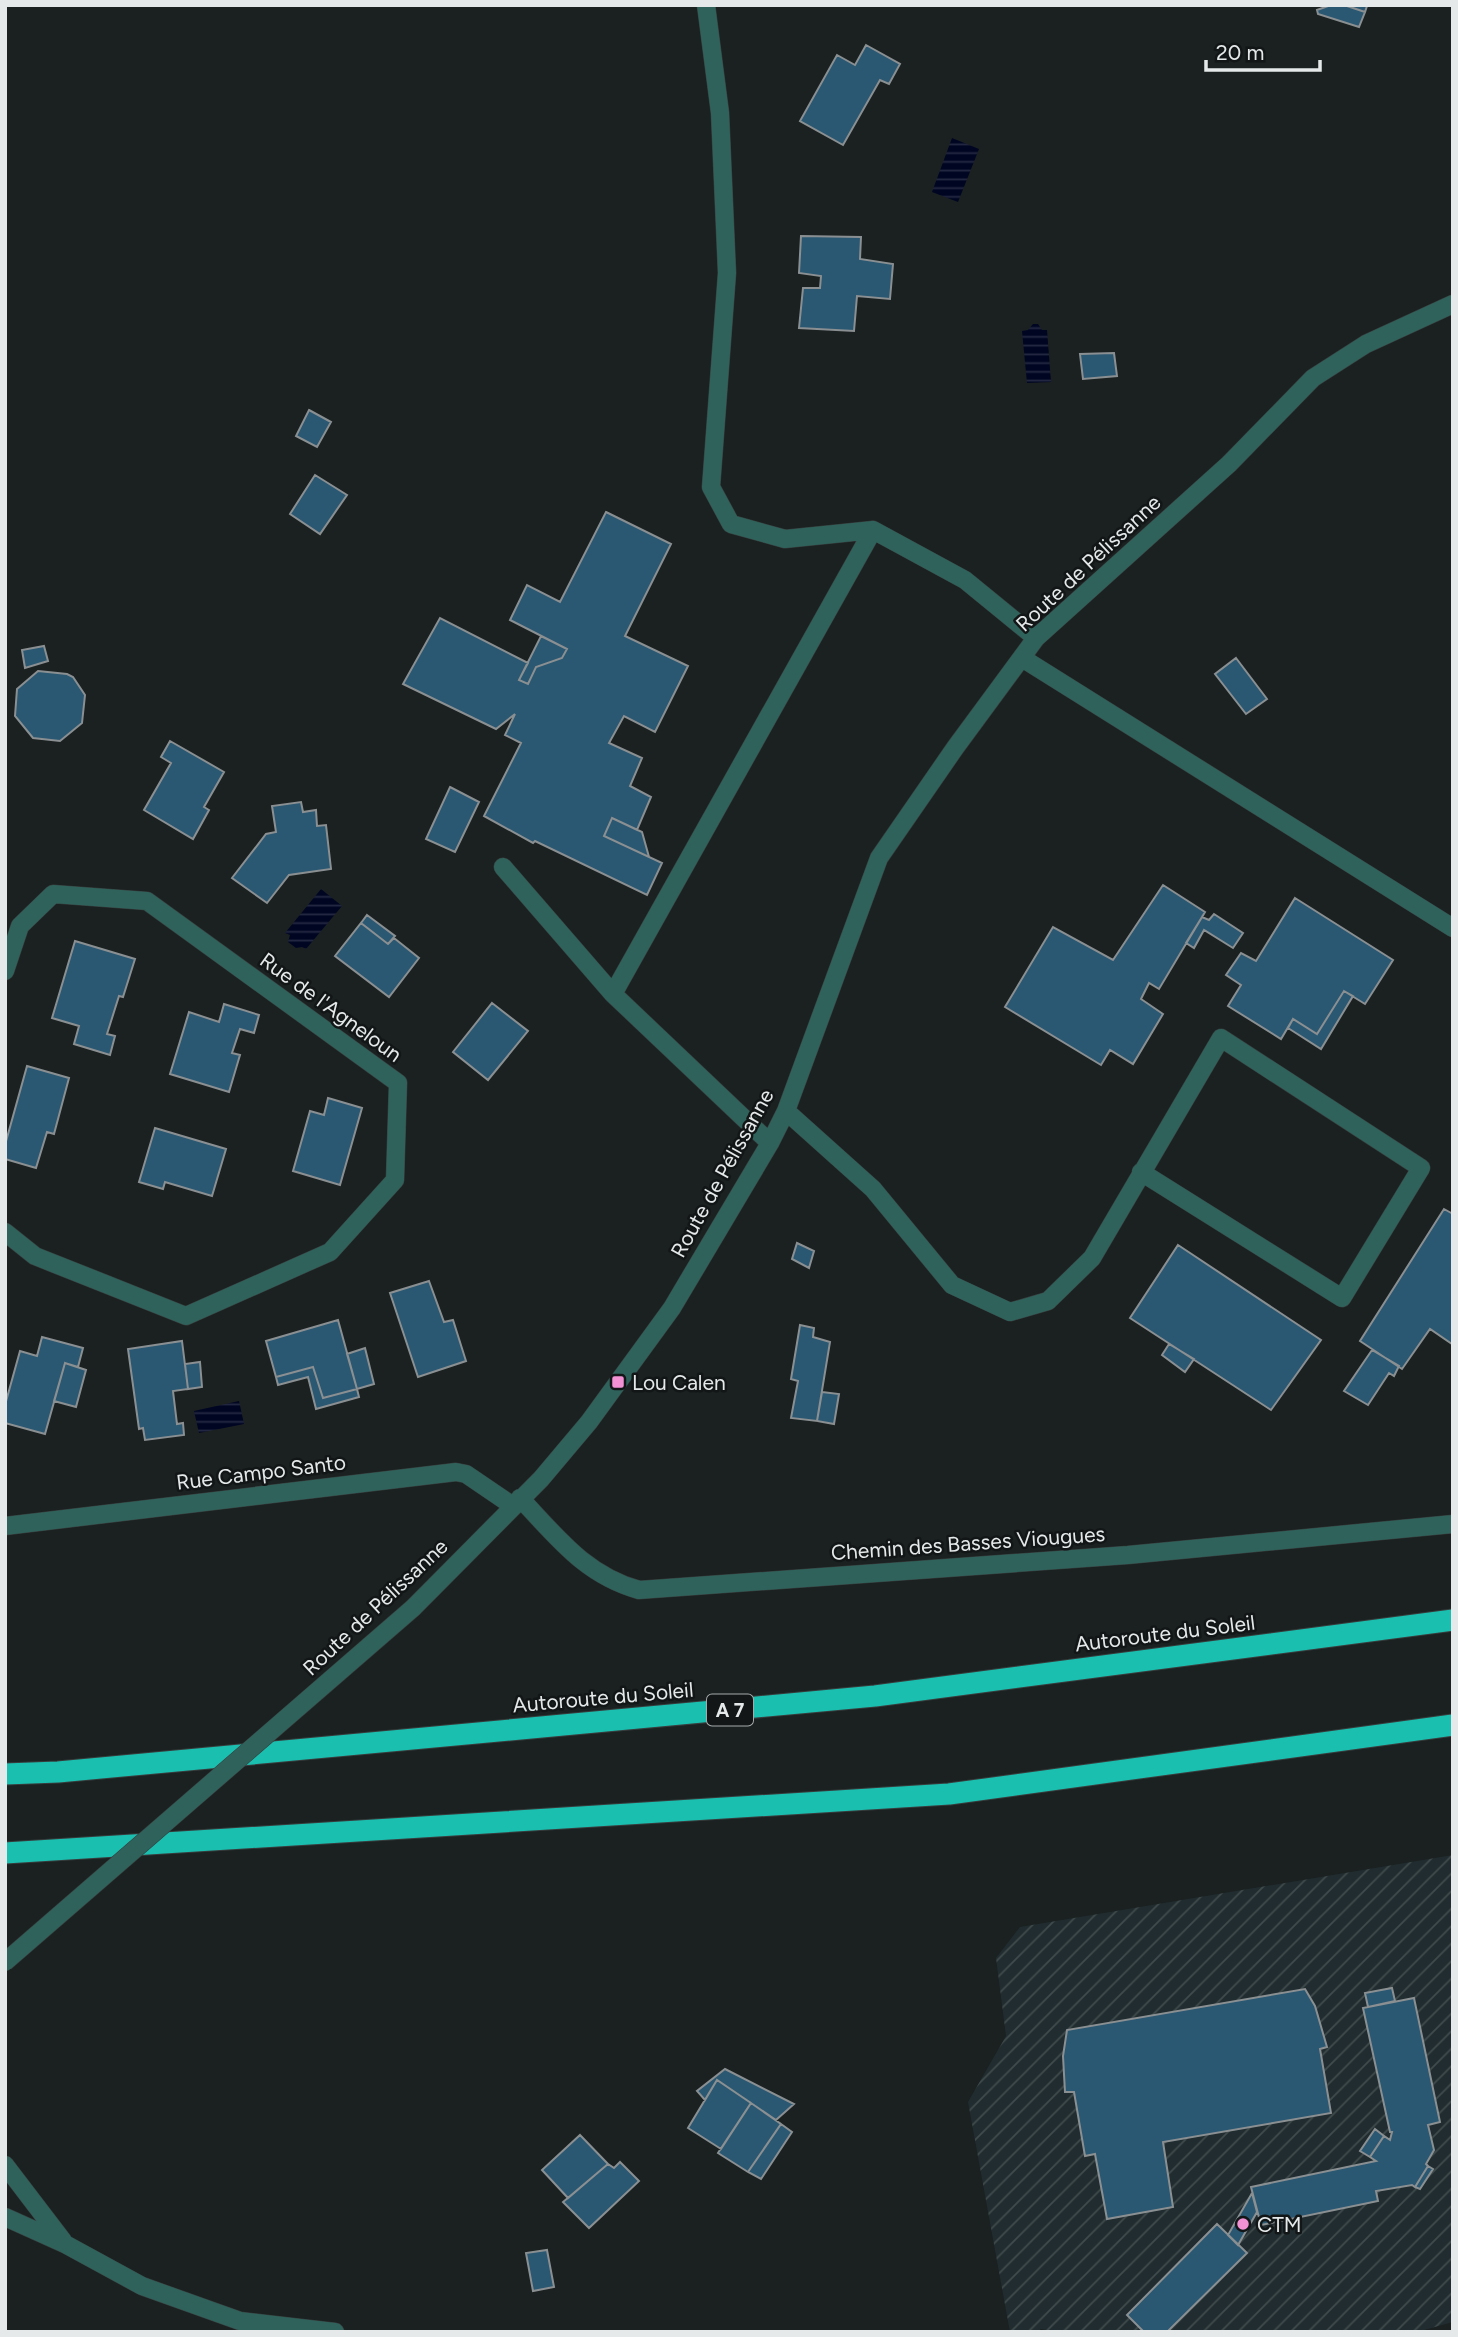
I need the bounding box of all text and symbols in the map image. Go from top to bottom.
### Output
scale bar [1206,28,1320,72]
text: 20 m [1216,40,1264,65]
street label: Route de Pélissanne [1010,490,1166,636]
street label: Rue de l'Agneloun [255,947,407,1067]
street label: Route de Pélissanne [665,1084,779,1262]
place label: Lou Calen [632,1370,726,1395]
marker: Lou Calen [610,1374,626,1390]
street label: Rue Campo Santo [175,1449,347,1495]
street label: Chemin des Basses Viougues [830,1521,1106,1565]
street label: Route de Pélissanne [297,1534,453,1680]
street label: Autoroute du Soleil [1073,1610,1257,1656]
street label: Autoroute du Soleil [512,1677,694,1717]
road number: A 7 [707,1694,753,1726]
place label: CTM [1257,2212,1302,2237]
marker: CTM [1235,2216,1251,2232]

